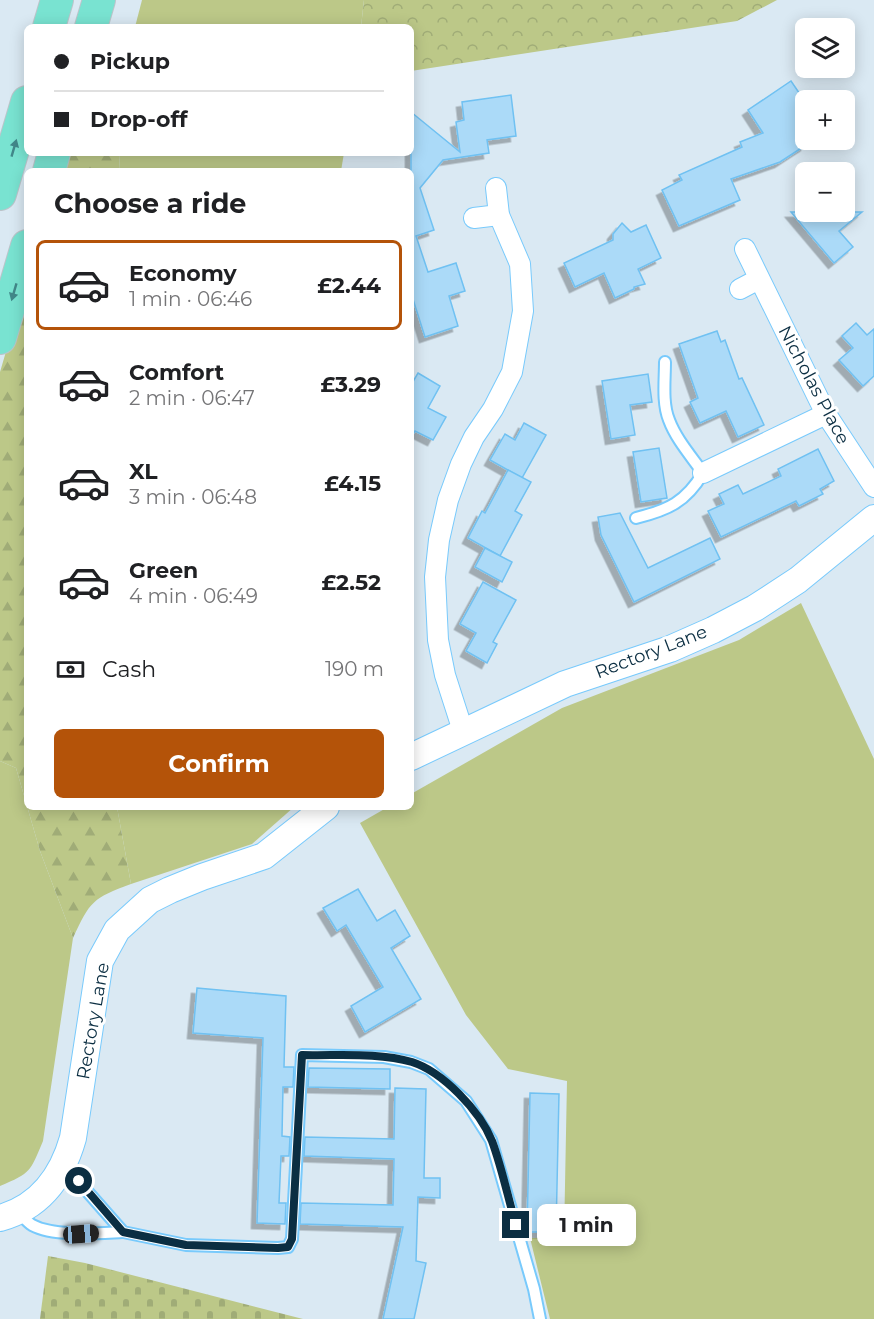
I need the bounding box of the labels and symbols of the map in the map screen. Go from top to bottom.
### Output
one-way arrow [9,139,19,157]
one-way arrow [8,282,18,301]
street label: Nicholas Place [774,322,855,448]
street label: Rectory Lane [592,621,710,683]
street label: Rectory Lane [72,961,114,1081]
route start [65,1167,92,1194]
callout: 1 min [537,1204,636,1246]
route end [502,1211,529,1238]
car [62,1224,100,1244]

